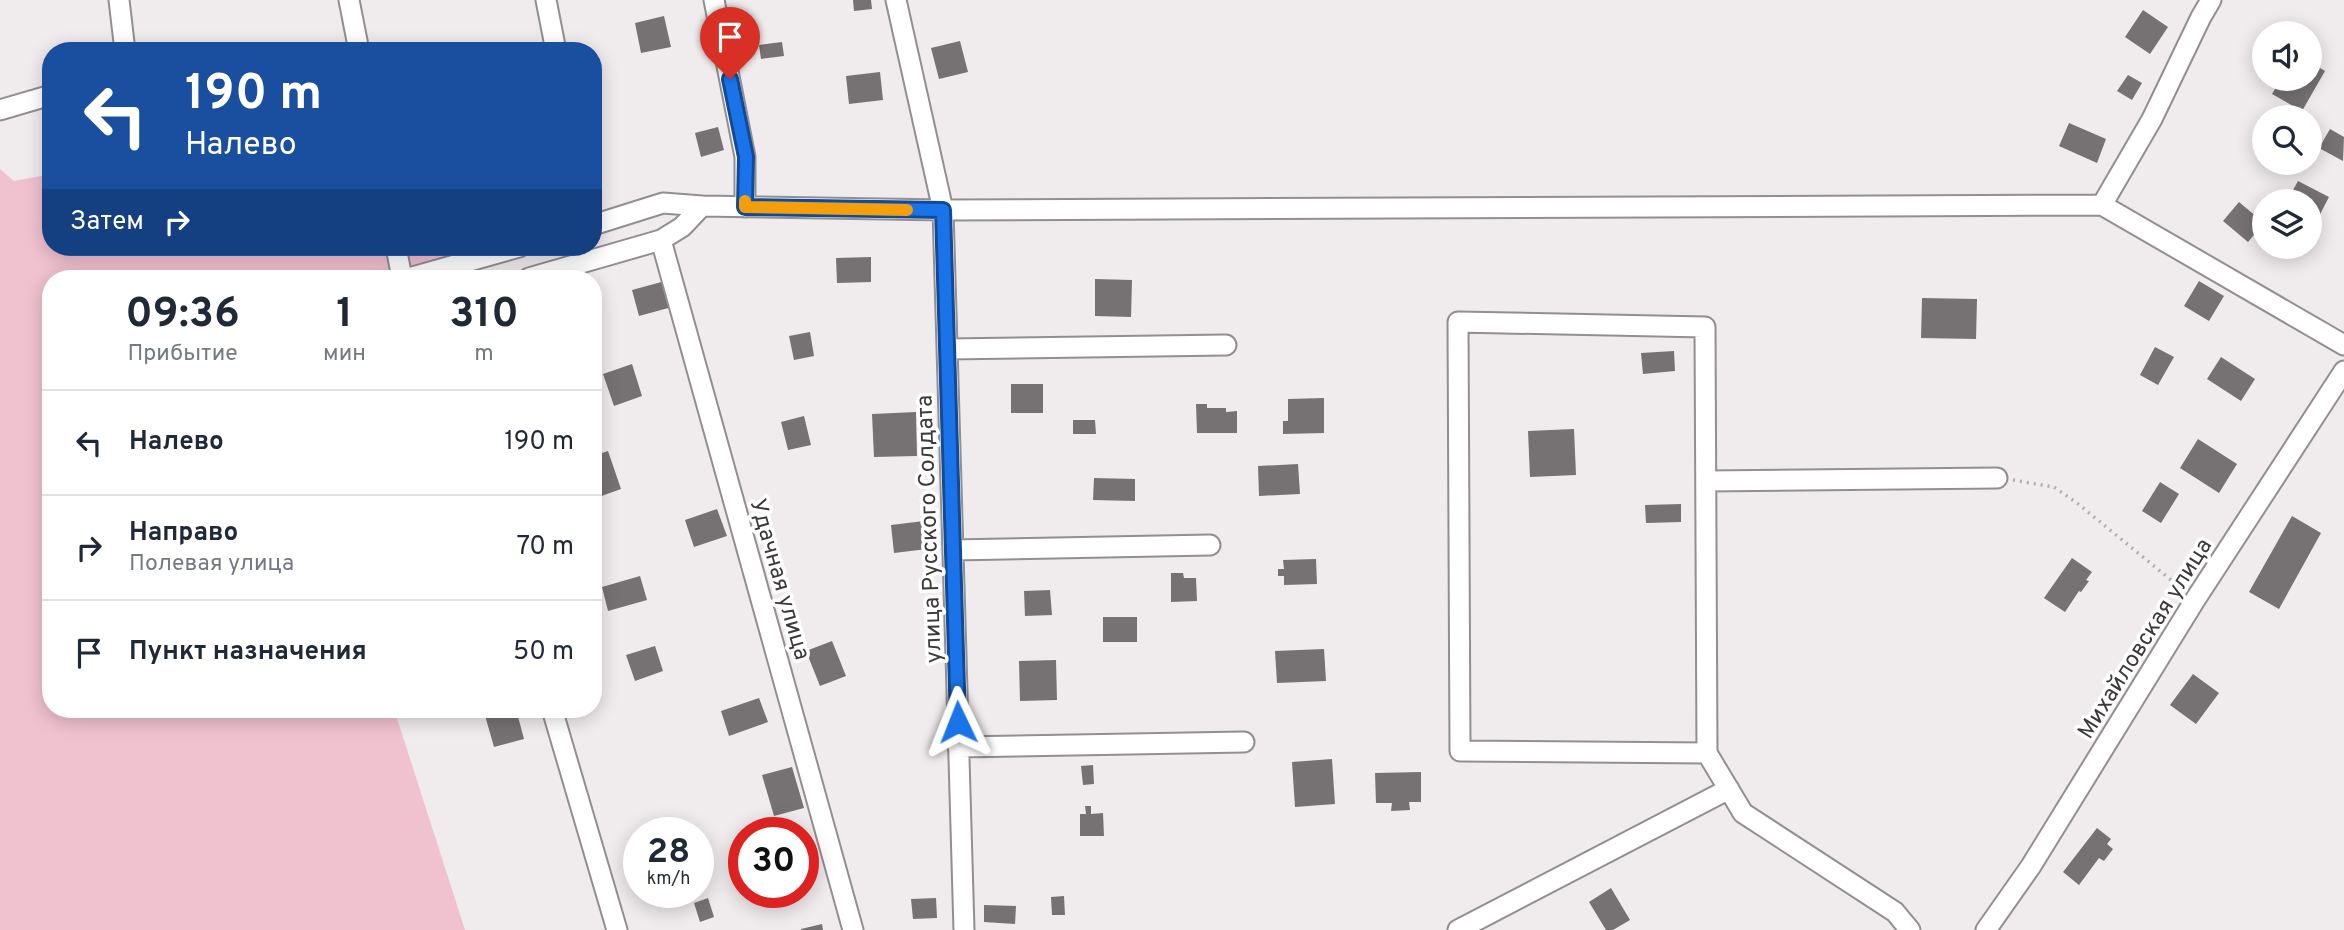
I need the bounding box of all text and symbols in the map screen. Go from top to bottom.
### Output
pin [700,7,760,79]
icon: arrive [711,18,749,56]
map controls [2252,21,2322,259]
button: sound [2252,21,2322,91]
text: 190 m [185,65,322,127]
icon: left [70,70,161,161]
button: search [2252,105,2322,175]
text: Налево [185,126,297,166]
button: layers [2252,189,2322,259]
icon: right [158,203,196,241]
text: Затем [70,206,144,239]
text: 09:36 [125,289,240,342]
text: 1 [336,289,353,342]
text: 310 [449,289,519,342]
text: Прибытие [127,340,238,369]
text: мин [323,340,366,369]
text: m [474,340,494,369]
street label: улица Русского Солдата [911,394,950,664]
icon: left [70,424,108,462]
text: Налево [129,426,224,459]
text: 190 m [504,426,574,459]
street label: Удачная улица [742,496,815,664]
text: Направо [129,517,238,550]
icon: right [70,529,108,567]
text: 70 m [516,531,574,564]
street label: Михайловская улица [2073,534,2220,745]
text: Полевая улица [129,550,294,579]
icon: arrive [70,634,108,672]
text: Пункт назначения [129,636,367,669]
text: 50 m [513,636,574,669]
position arrow [921,685,995,759]
speed limit sign: 30 [728,817,819,908]
text: 28 [647,831,690,875]
text: km/h [647,868,690,891]

